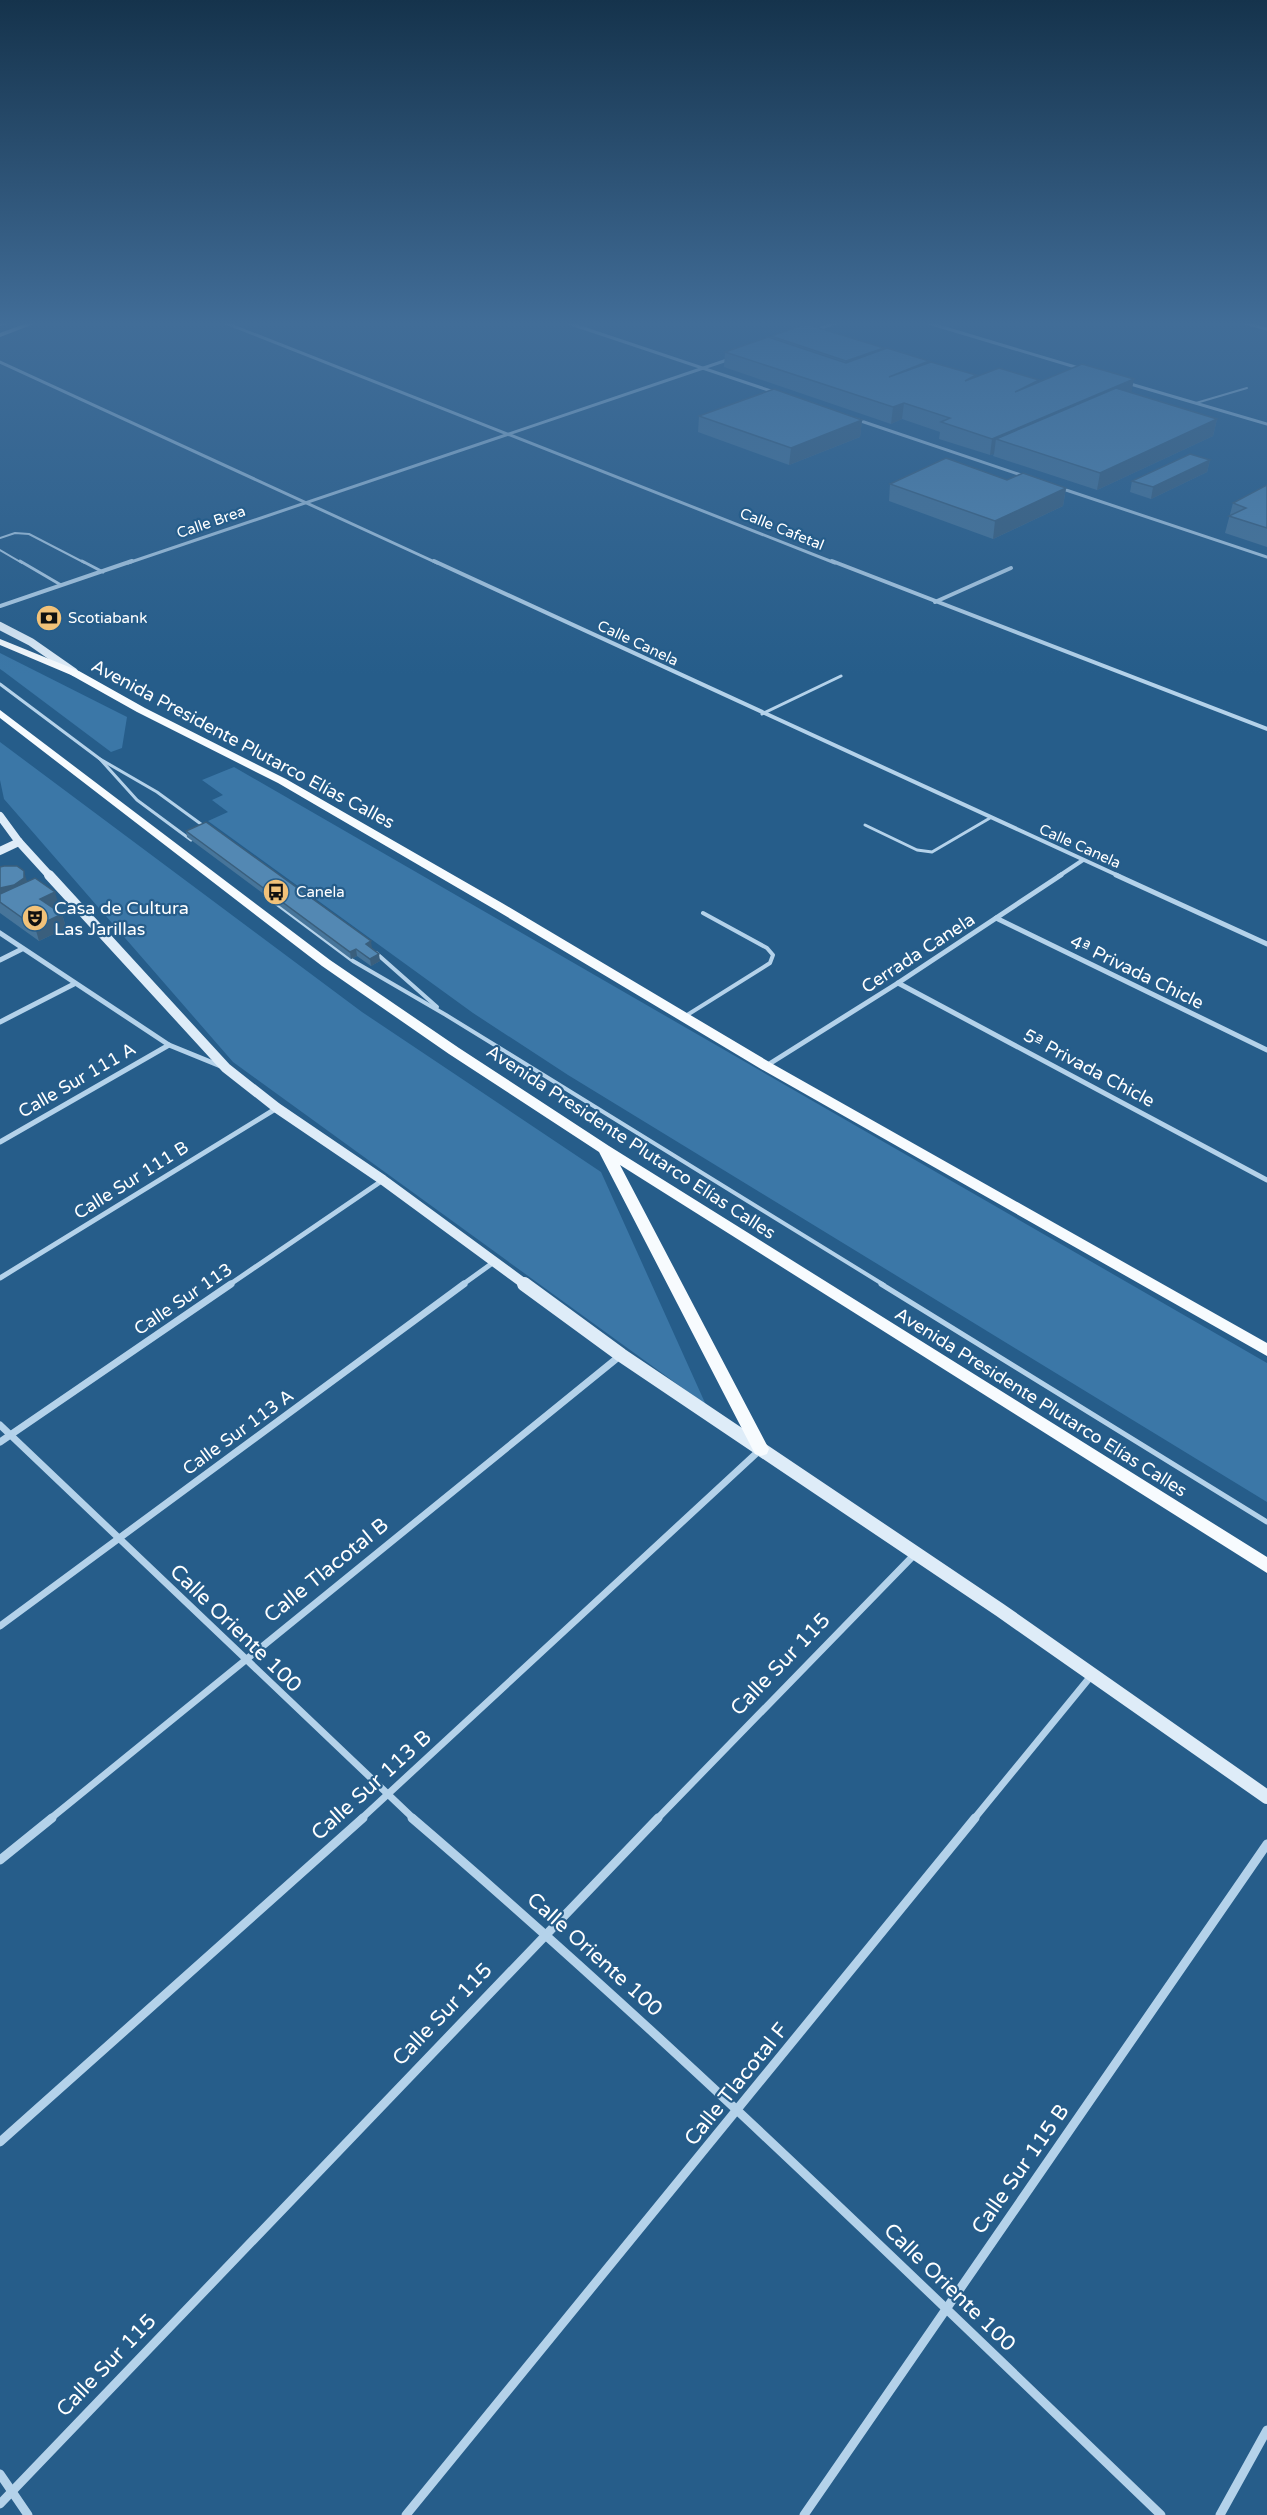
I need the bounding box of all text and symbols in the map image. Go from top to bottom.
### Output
street label: Calle Brea [174,502,248,542]
street label: Calle Cafetal [737,504,827,554]
bank icon: Scotiabank [34,603,64,633]
place label: Scotiabank [68,609,147,627]
street label: Calle Canela [595,616,681,670]
street label: Avenida Presidente Plutarco Elías Calles [88,654,398,834]
street label: Calle Canela [1036,820,1124,872]
bus stop icon: Canela [261,877,291,907]
place label: Canela [296,883,345,901]
place label: Casa de Cultura Las Jarillas [54,897,189,940]
theatre icon: Casa de Cultura Las Jarillas [20,903,50,933]
street label: Cerrada Canela [857,908,979,998]
street label: 4ª Privada Chicle [1067,930,1207,1014]
street label: 5ª Privada Chicle [1020,1024,1158,1112]
street label: Calle Sur 111 A [14,1037,140,1123]
street label: Avenida Presidente Plutarco Elías Calles [482,1040,780,1244]
street label: Calle Sur 111 B [70,1136,192,1224]
street label: Calle Sur 113 [130,1258,236,1340]
street label: Avenida Presidente Plutarco Elías Calles [891,1303,1191,1501]
street label: Calle Sur 113 A [178,1384,298,1480]
street label: Calle Tlacotal B [259,1513,394,1628]
street label: Calle Oriente 100 [165,1559,307,1698]
street label: Calle Sur 115 [725,1608,835,1721]
street label: Calle Sur 113 B [306,1725,436,1846]
street label: Calle Oriente 100 [522,1887,668,2022]
street label: Calle Sur 115 [387,1958,497,2071]
street label: Calle Tlacotal F [679,2018,794,2151]
street label: Calle Sur 115 B [966,2100,1074,2239]
street label: Calle Oriente 100 [879,2218,1021,2357]
street label: Calle Sur 115 [51,2309,161,2422]

